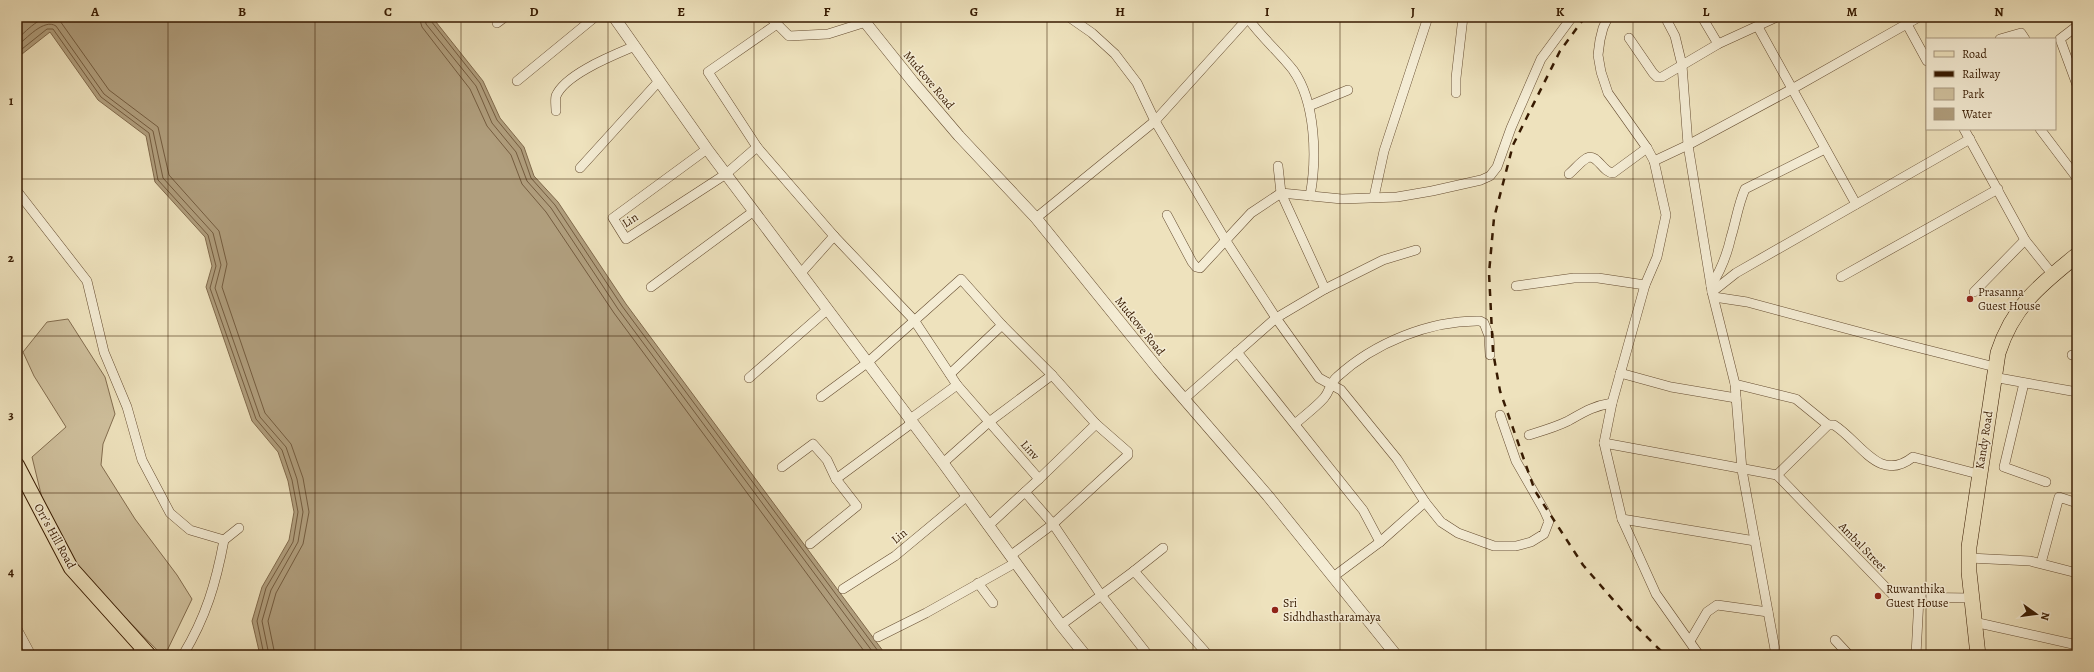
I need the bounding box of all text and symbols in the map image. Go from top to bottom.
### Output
text: A [90,3,100,20]
text: B [238,3,246,20]
text: C [384,3,392,20]
text: D [529,3,539,20]
text: E [677,3,685,20]
text: F [824,3,831,20]
text: G [970,3,978,20]
text: H [1115,3,1125,20]
text: I [1265,3,1270,20]
text: J [1411,3,1415,20]
text: K [1556,3,1565,20]
text: L [1703,3,1710,20]
text: M [1847,3,1858,20]
text: N [1994,3,2004,20]
legend [1926,38,2056,130]
text: Road [1962,46,1988,62]
street label: Mudcove Road [900,47,958,113]
text: Railway [1962,66,2001,82]
text: Park [1962,86,1985,102]
text: 1 [9,92,14,109]
text: Water [1961,106,1992,122]
street label: Lin [619,209,641,231]
text: 2 [8,249,15,266]
place label: Prasanna Guest House [1978,284,2040,314]
street label: Mudcove Road [1111,293,1169,359]
marker: Prasanna Guest House [1965,294,1975,304]
text: 3 [8,406,14,423]
street label: Kandy Road [1972,409,1997,470]
street label: Linv [1017,437,1043,464]
street label: Orr’s Hill Road [30,500,80,572]
street label: Ambal Street [1835,518,1891,575]
street label: Lin [888,524,911,547]
text: 4 [8,563,14,580]
place label: Ruwanthika Guest House [1886,581,1948,611]
marker: Ruwanthika Guest House [1873,591,1883,601]
north arrow [2016,594,2056,634]
place label: Sri Sidhdhastharamaya [1283,595,1381,625]
marker: Sri Sidhdhastharamaya [1270,605,1280,615]
text: N [2037,611,2053,622]

